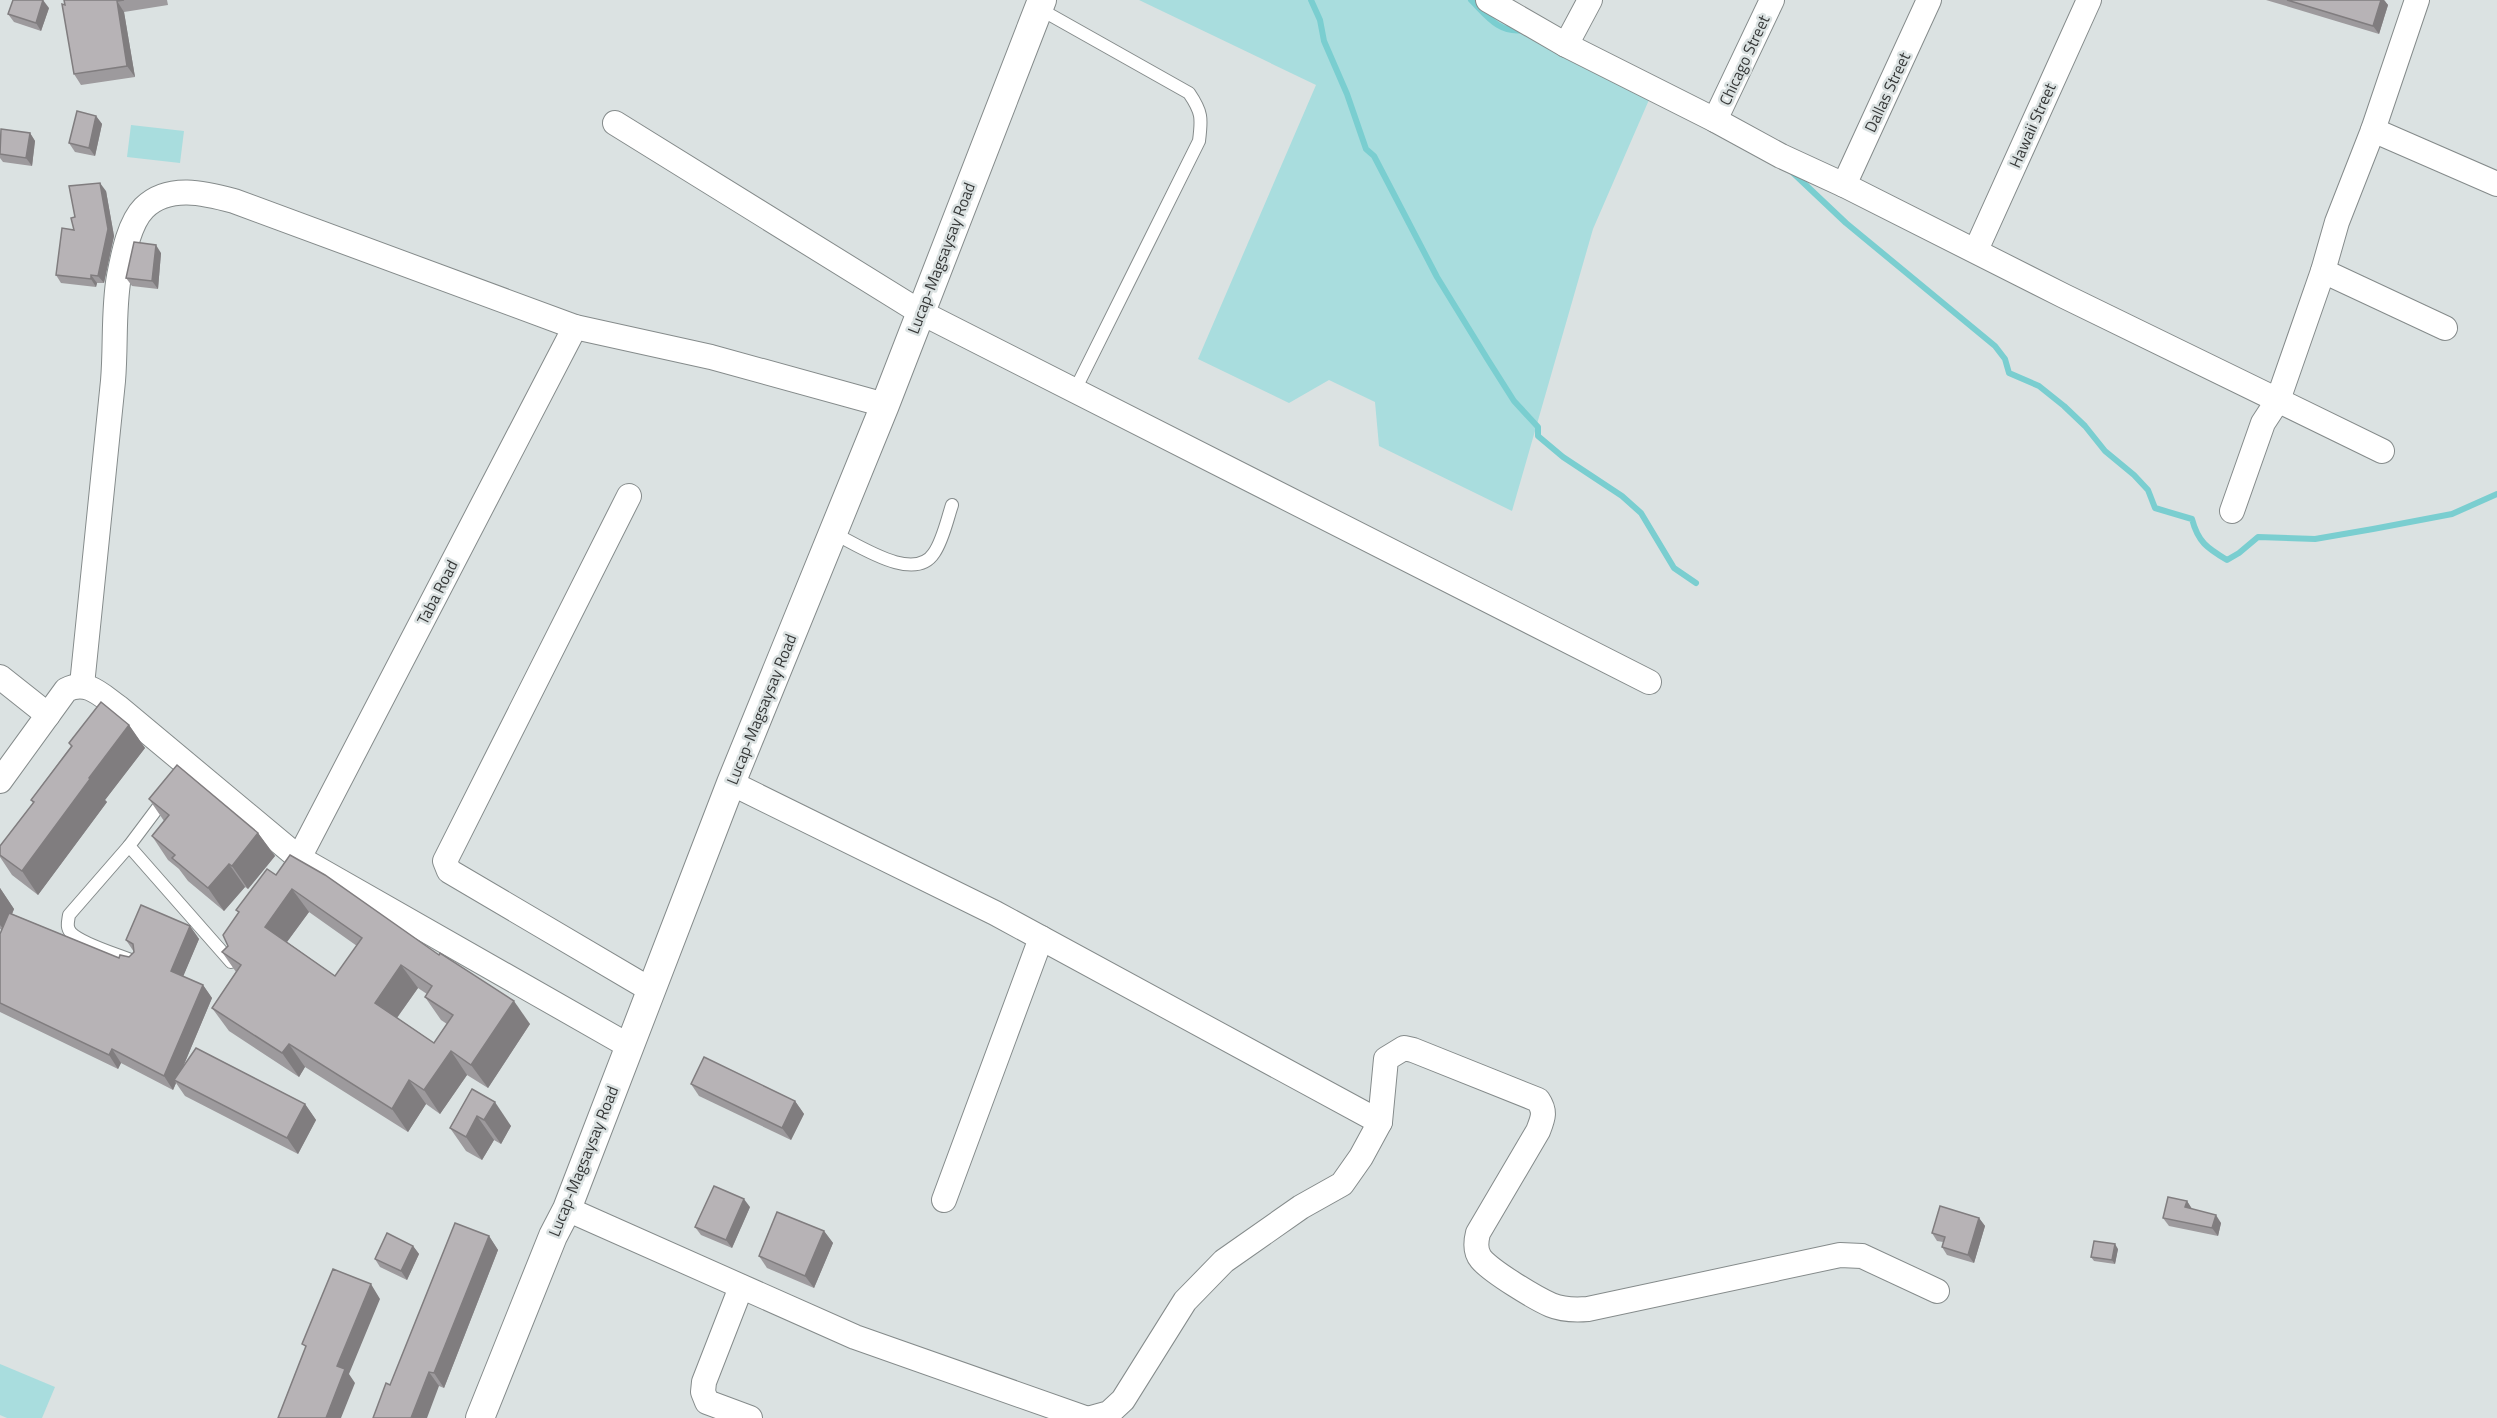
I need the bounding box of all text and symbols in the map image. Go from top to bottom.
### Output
street label: Chicago Street [1713,11,1776,109]
street label: Dallas Street [1858,48,1916,136]
street label: Hawaii Street [2003,78,2062,171]
street label: Lucap-Magsaysay Road [901,179,981,337]
street label: Taba Road [411,556,463,628]
street label: Lucap-Magsaysay Road [720,630,802,788]
street label: Lucap-Magsaysay Road [542,1082,624,1240]

